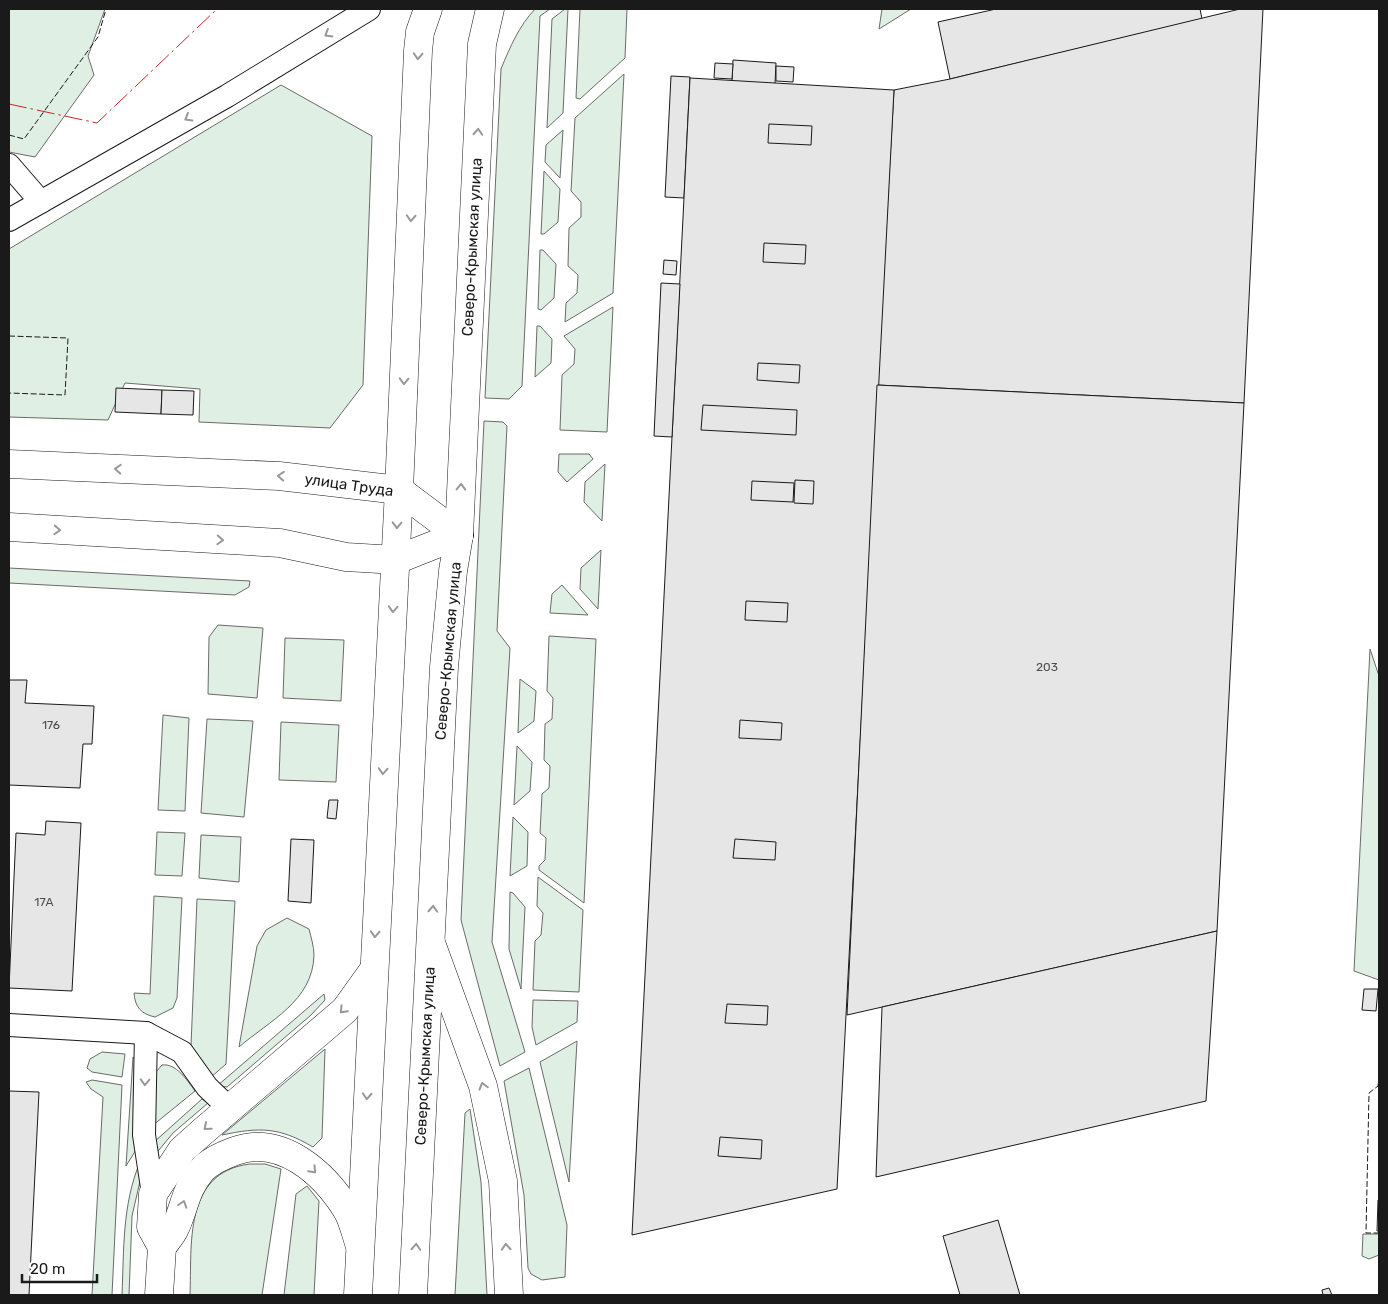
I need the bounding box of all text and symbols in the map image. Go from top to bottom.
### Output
one-way arrow [324,28,333,38]
one-way arrow [413,52,424,60]
one-way arrow [185,112,194,122]
one-way arrow [472,128,483,136]
street label: Северо-Крымская улица [458,157,486,337]
one-way arrow [405,215,416,223]
one-way arrow [398,377,409,385]
one-way arrow [114,464,122,474]
street label: улица Труда [303,470,395,500]
one-way arrow [277,471,285,482]
one-way arrow [455,482,466,490]
one-way arrow [392,521,403,529]
one-way arrow [54,525,62,536]
one-way arrow [216,534,224,545]
street label: Северо-Крымская улица [431,561,465,741]
one-way arrow [388,605,399,613]
house number: 203 [1036,660,1058,674]
house number: 176 [42,718,60,732]
one-way arrow [378,768,389,776]
house number: 17А [34,895,54,909]
one-way arrow [427,905,438,913]
one-way arrow [369,930,380,938]
street label: Северо-Крымская улица [411,966,439,1146]
one-way arrow [340,1004,349,1013]
one-way arrow [140,1078,150,1086]
one-way arrow [478,1083,488,1091]
one-way arrow [362,1092,373,1100]
one-way arrow [204,1122,213,1131]
one-way arrow [307,1164,316,1173]
one-way arrow [177,1200,187,1208]
one-way arrow [410,1242,421,1250]
one-way arrow [501,1242,512,1250]
scale bar [22,1252,98,1284]
text: 20 m [30,1260,65,1278]

